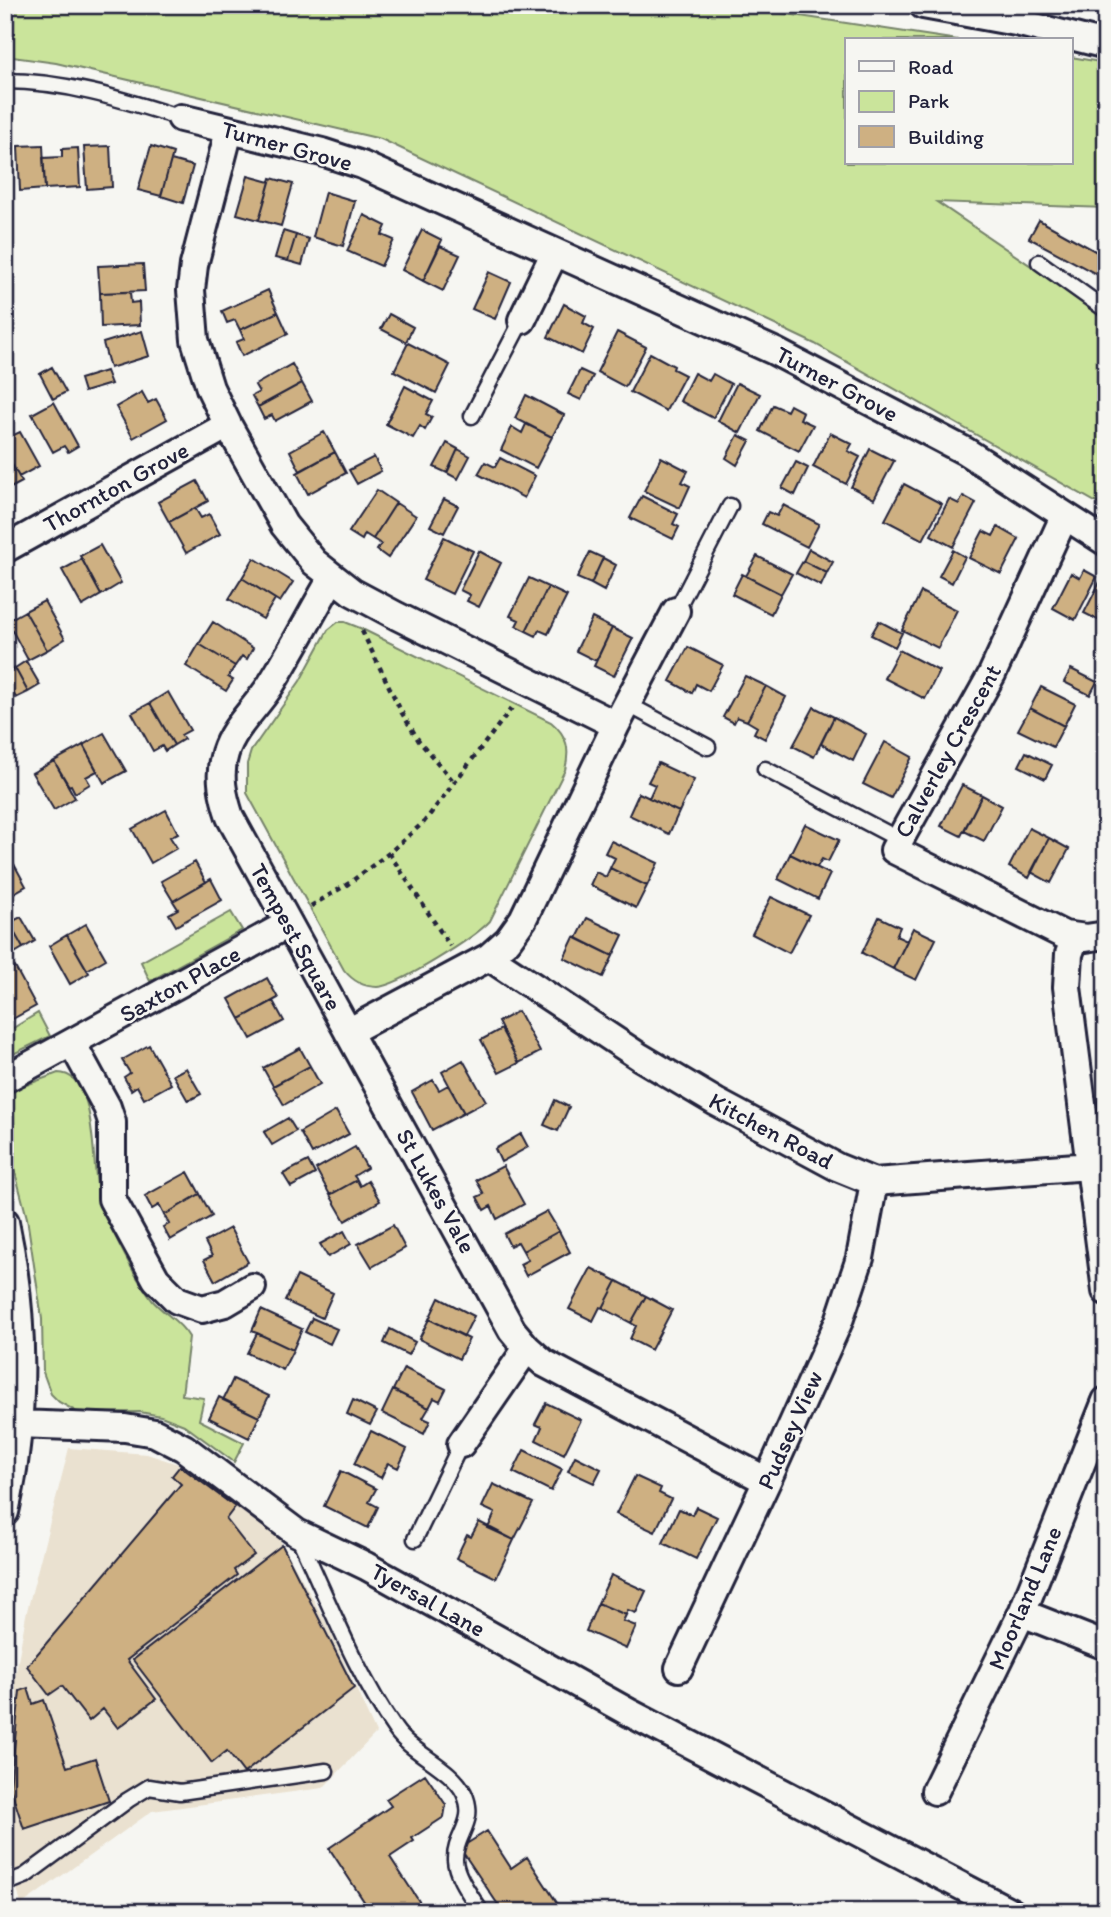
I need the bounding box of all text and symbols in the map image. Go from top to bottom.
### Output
legend [845,38,1072,164]
text: Road [908,54,954,79]
text: Park [908,88,950,113]
street label: Turner Grove [218,114,356,177]
text: Building [908,124,984,149]
street label: Turner Grove [771,339,903,428]
street label: Thornton Grove [38,435,193,538]
street label: Calverley Crescent [888,659,1007,843]
street label: Tempest Square [244,858,349,1015]
street label: Saxton Place [114,939,245,1029]
street label: Kitchen Road [704,1086,838,1175]
street label: St Lukes Vale [390,1123,483,1258]
street label: Pudsey View [750,1366,829,1494]
street label: Moorland Lane [981,1522,1068,1674]
street label: Tyersal Lane [366,1556,491,1643]

